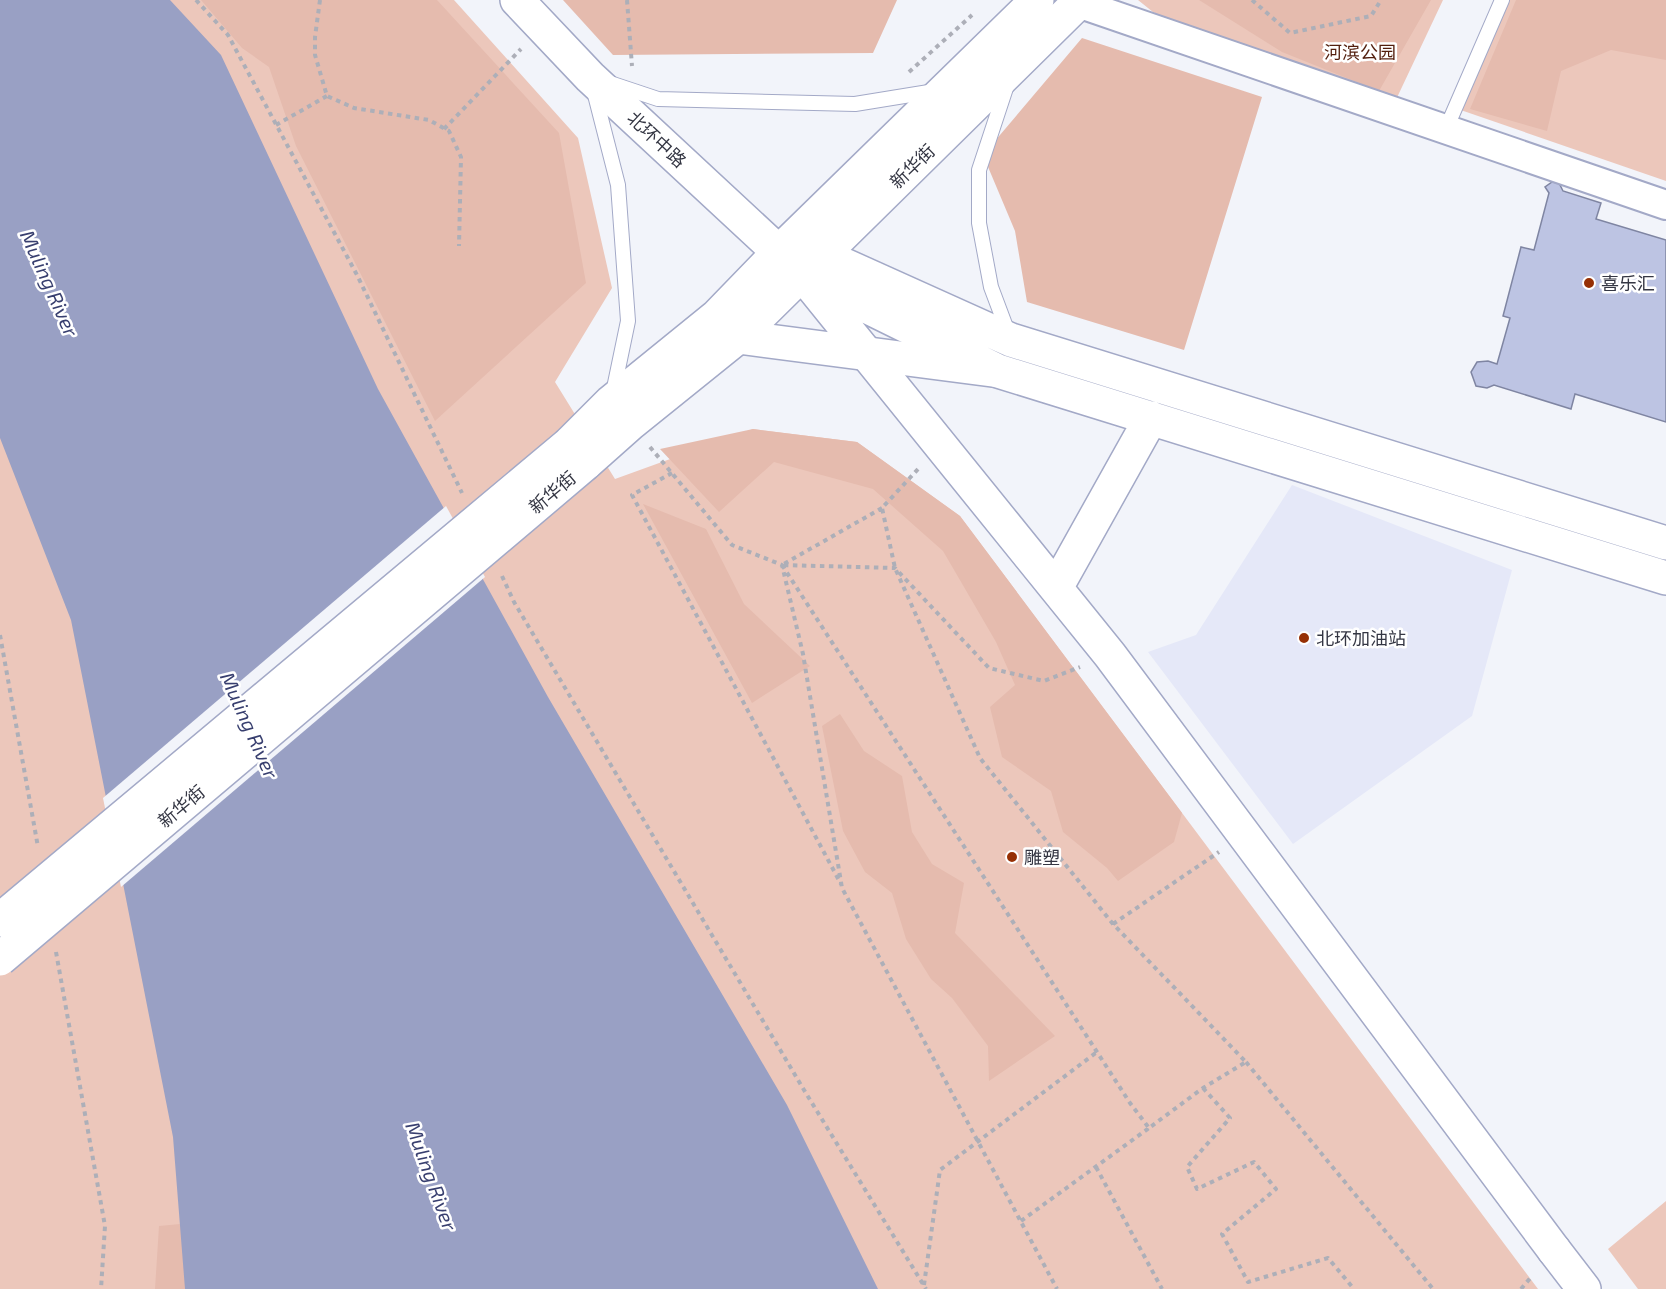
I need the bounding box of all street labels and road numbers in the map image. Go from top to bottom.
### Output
street label: 北环中路 [623,106,691,172]
street label: 新华街 [885,139,939,193]
street label: 新华街 [524,466,580,518]
street label: 新华街 [153,780,209,832]

